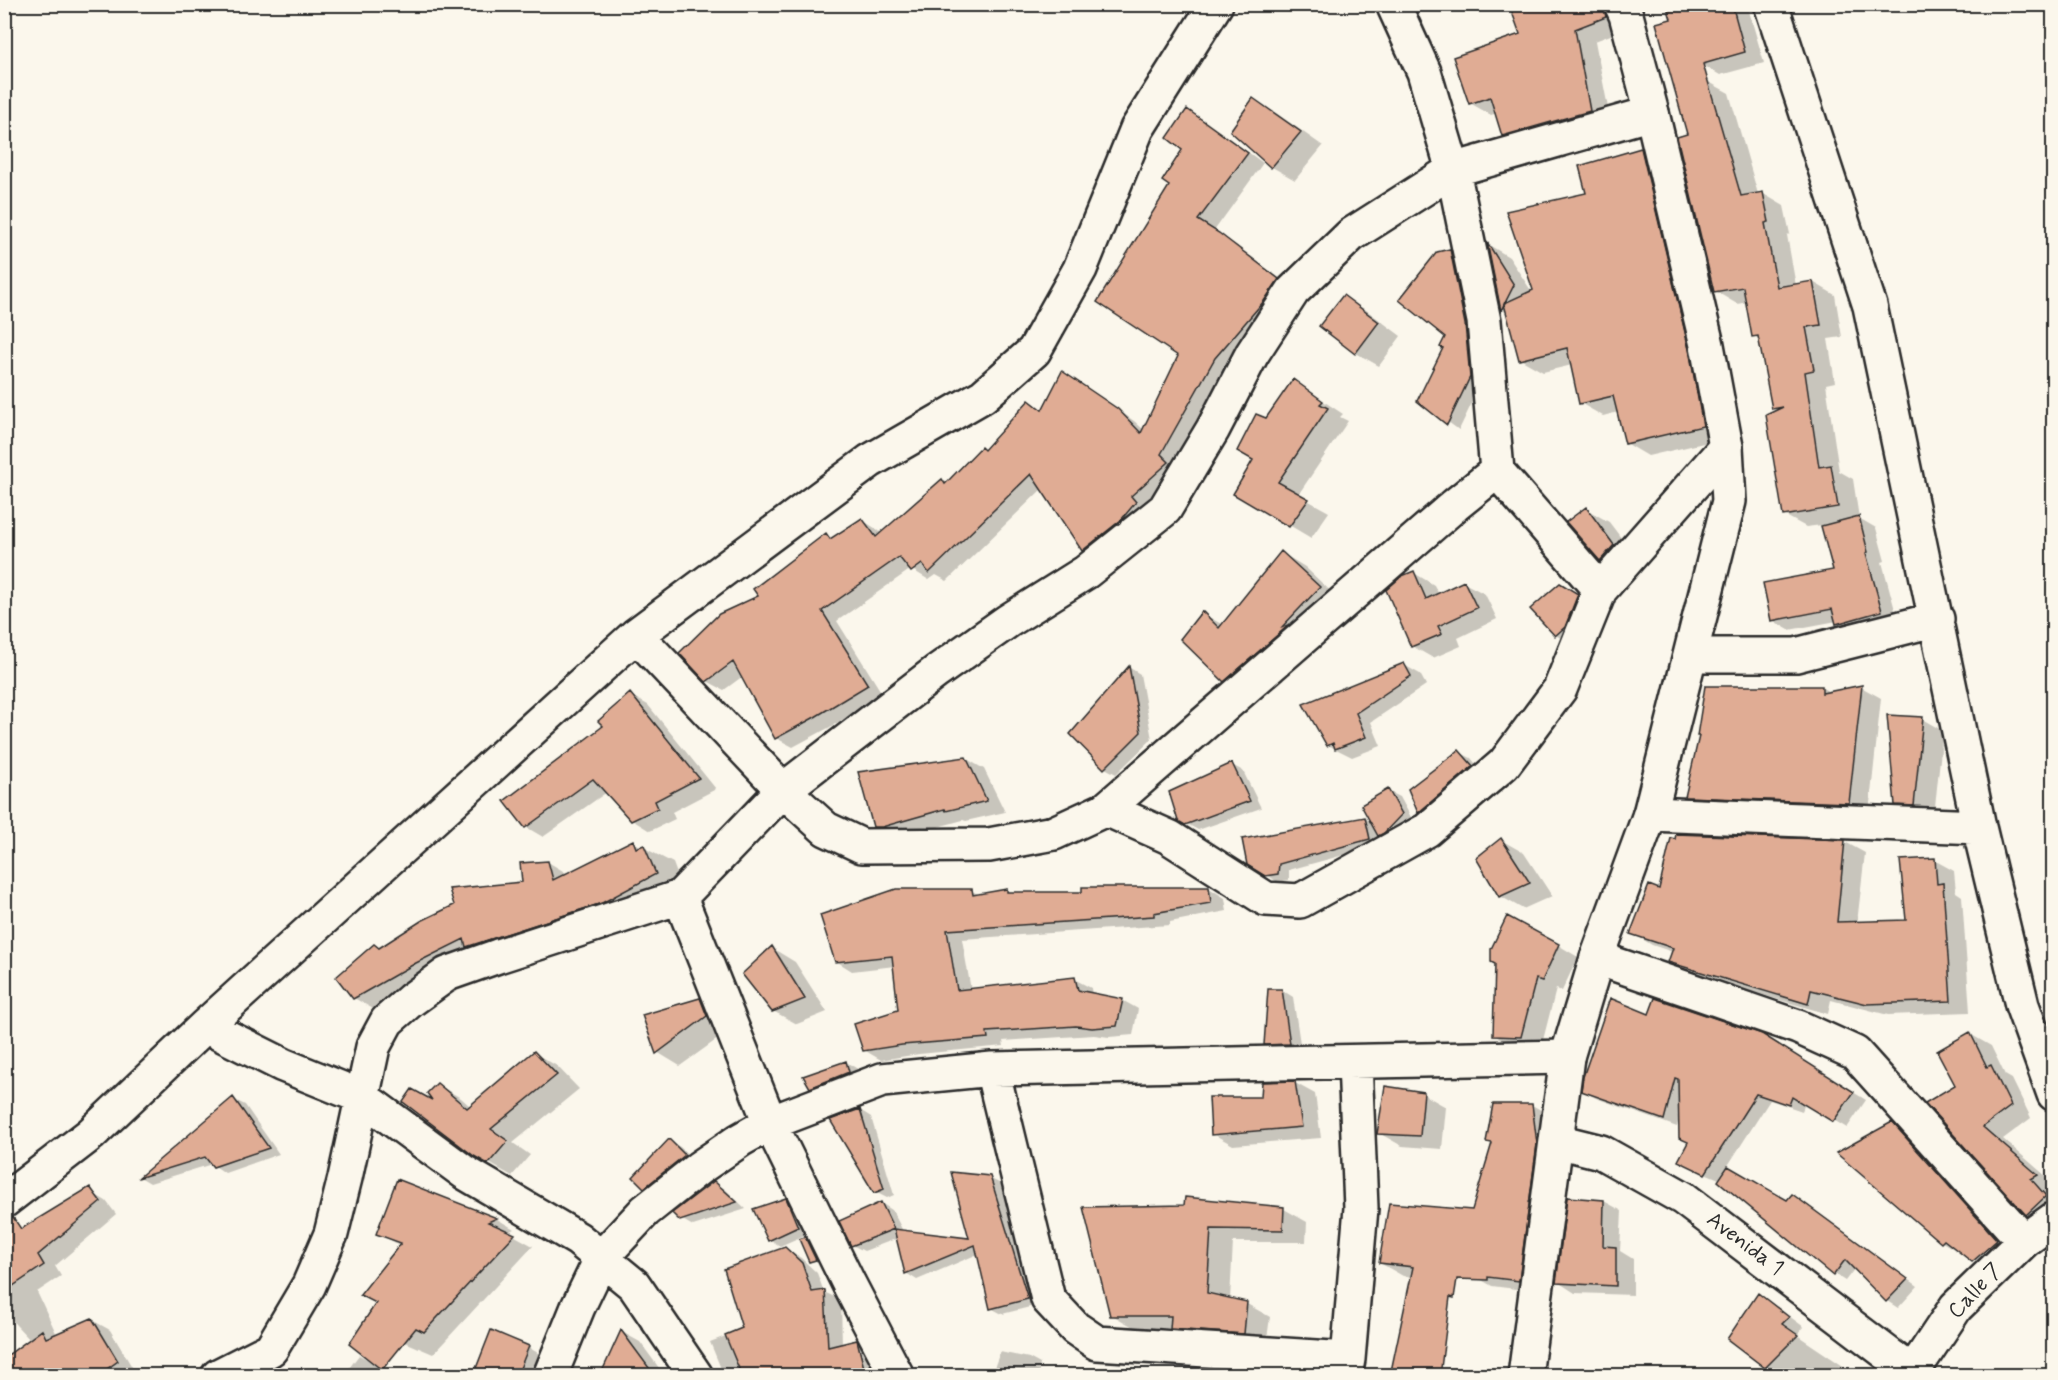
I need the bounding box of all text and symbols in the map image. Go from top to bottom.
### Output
street label: Avenida 1 [1701,1206,1789,1282]
street label: Calle 7 [1942,1257,2008,1325]

